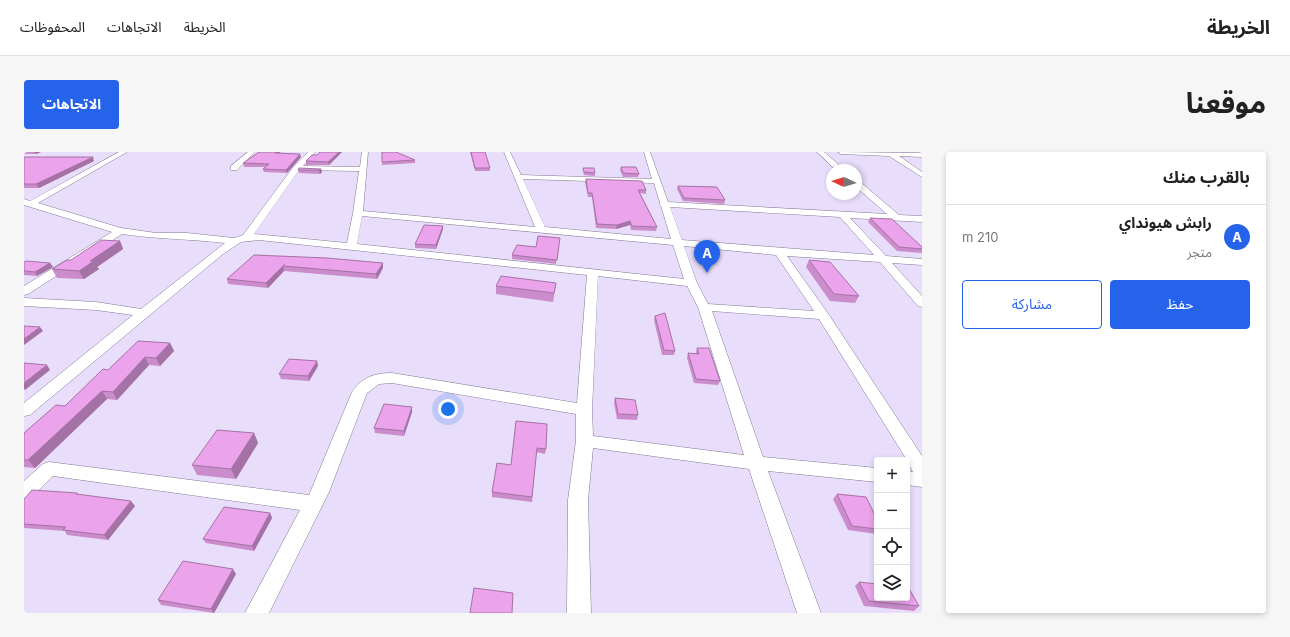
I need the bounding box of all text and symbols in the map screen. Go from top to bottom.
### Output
text: الخريطة [1207,16,1270,39]
text: المحفوظات [20,18,85,35]
text: الاتجاهات [107,18,162,35]
text: الخريطة [184,18,226,35]
button: الاتجاهات [24,80,119,129]
text: موقعنا [1186,86,1266,120]
north arrow [826,164,862,200]
text: بالقرب منك [1163,167,1250,187]
text: رابش هيونداي [1119,213,1212,232]
text: 210 m [962,229,998,245]
text: A [1232,229,1242,245]
pin: A [694,240,720,273]
text: متجر [1187,244,1212,260]
button: مشاركة [962,280,1102,329]
button: حفظ [1110,280,1250,329]
your location [438,399,458,419]
map controls [874,457,910,601]
button: + [874,457,910,493]
button: − [874,493,910,529]
button: locate [874,529,910,565]
button: layers [874,565,910,601]

